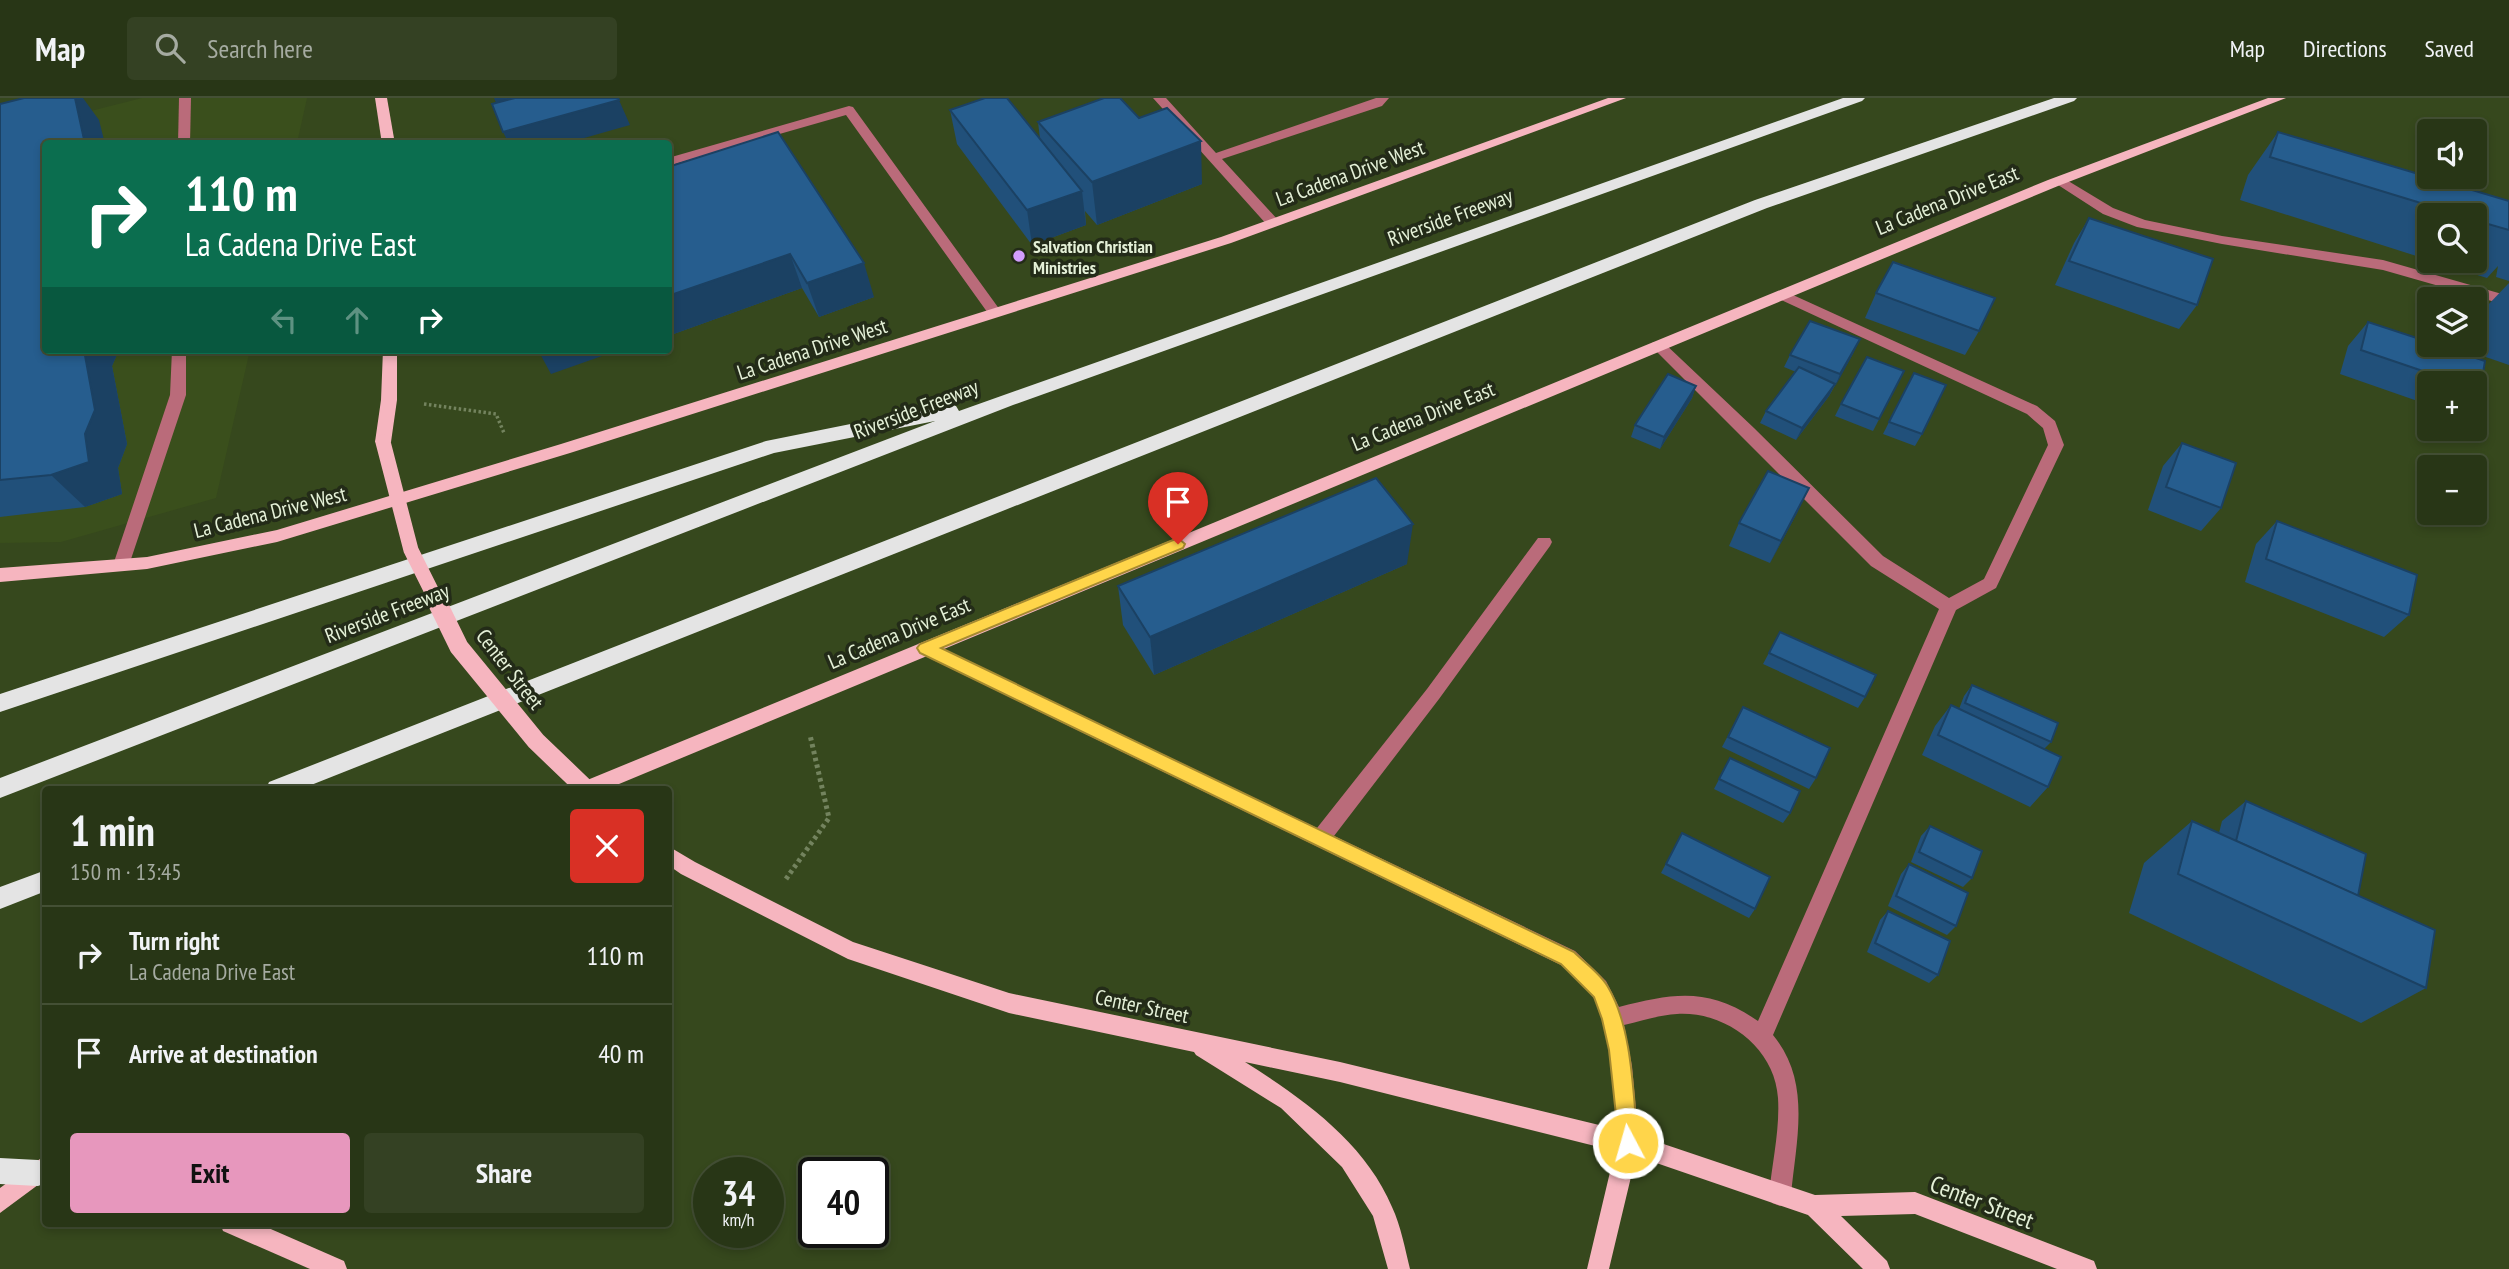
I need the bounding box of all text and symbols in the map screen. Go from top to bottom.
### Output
search box [127,17,617,80]
text: Map [35,27,85,70]
icon: search [151,29,189,67]
text: Search here [207,32,313,65]
text: Map [2230,33,2265,64]
text: Directions [2303,33,2387,64]
text: Saved [2425,33,2474,64]
map controls [2417,119,2487,525]
button: sound [2417,119,2487,189]
street label: La Cadena Drive West [1272,134,1428,212]
street label: La Cadena Drive East [1872,159,2023,241]
text: 110 m [185,161,298,225]
icon: right [70,168,161,259]
street label: Riverside Freeway [1384,182,1516,252]
button: search [2417,203,2487,273]
text: La Cadena Drive East [185,223,416,265]
place label: Salvation Christian Ministries [1033,235,1153,279]
marker: Salvation Christian Ministries [1011,248,1027,264]
button: layers [2417,287,2487,357]
icon: left [265,301,303,339]
icon: ahead [338,301,376,339]
icon: right [411,301,449,339]
street label: La Cadena Drive West [734,312,891,386]
button: + [2417,371,2487,441]
street label: Riverside Freeway [850,373,982,445]
street label: La Cadena Drive East [1348,375,1499,457]
button: − [2417,455,2487,525]
pin [1148,472,1208,544]
street label: La Cadena Drive West [191,480,349,544]
icon: arrive [1159,483,1197,521]
street label: Riverside Freeway [321,577,453,649]
street label: La Cadena Drive East [824,591,974,675]
street label: Center Street [470,623,550,715]
text: 1 min [70,803,155,858]
button: close [570,809,644,883]
text: 150 m · 13:45 [70,857,182,886]
text: Turn right [129,924,220,957]
icon: right [70,936,108,974]
text: 110 m [586,939,644,972]
text: La Cadena Drive East [129,957,295,986]
street label: Center Street [1093,983,1191,1029]
icon: arrive [70,1034,108,1072]
text: Arrive at destination [129,1037,318,1070]
text: 40 m [598,1037,644,1070]
position arrow [1591,1106,1665,1180]
button: Exit [70,1133,350,1213]
button: Share [364,1133,644,1213]
speed limit sign: 40 [798,1157,889,1248]
street label: Center Street [1926,1168,2039,1236]
text: 34 [722,1170,755,1216]
text: km/h [723,1208,754,1231]

